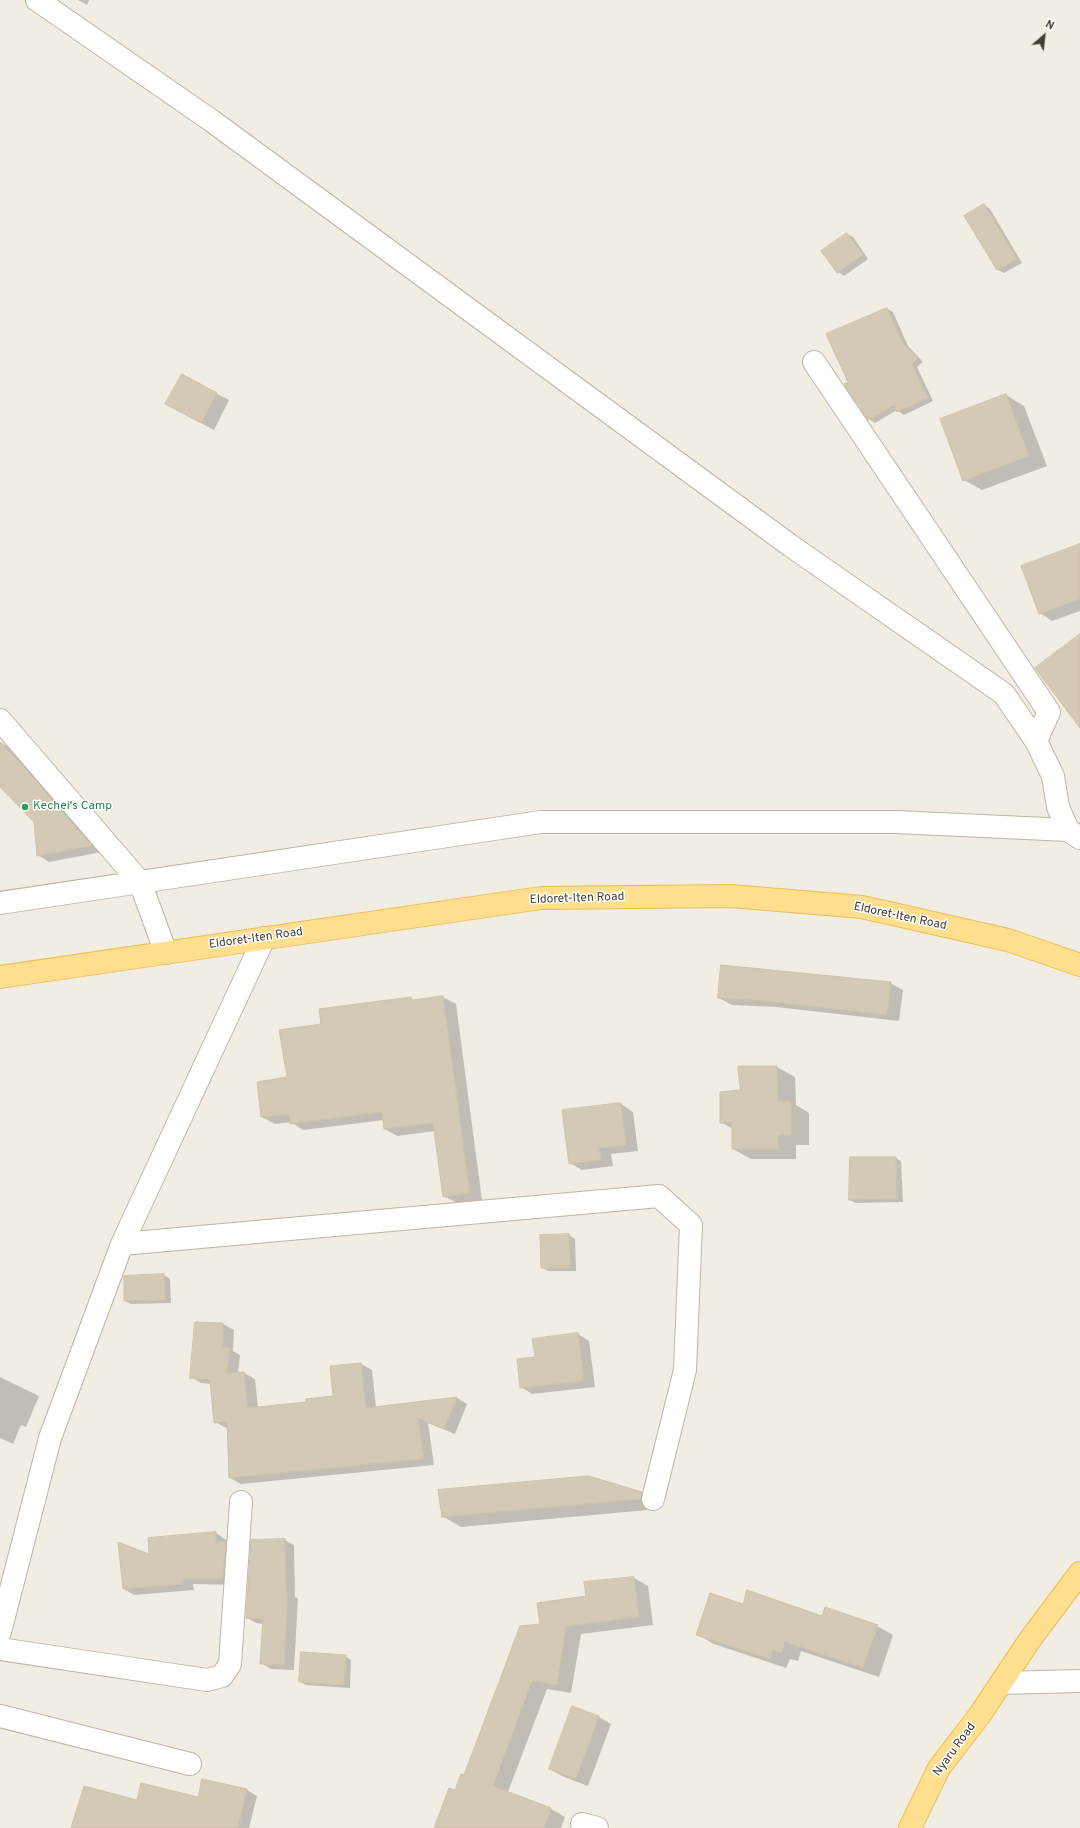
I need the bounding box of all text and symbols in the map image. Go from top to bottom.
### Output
north arrow [1024,16,1064,56]
text: N [1043,17,1056,33]
place label: Kechei's Camp [33,800,112,814]
marker: Kechei's Camp [20,802,30,812]
street label: Eldoret-Iten Road [529,890,625,908]
street label: Eldoret-Iten Road [852,900,948,934]
street label: Eldoret-Iten Road [208,925,304,953]
street label: Nyaru Road [931,1720,979,1780]

